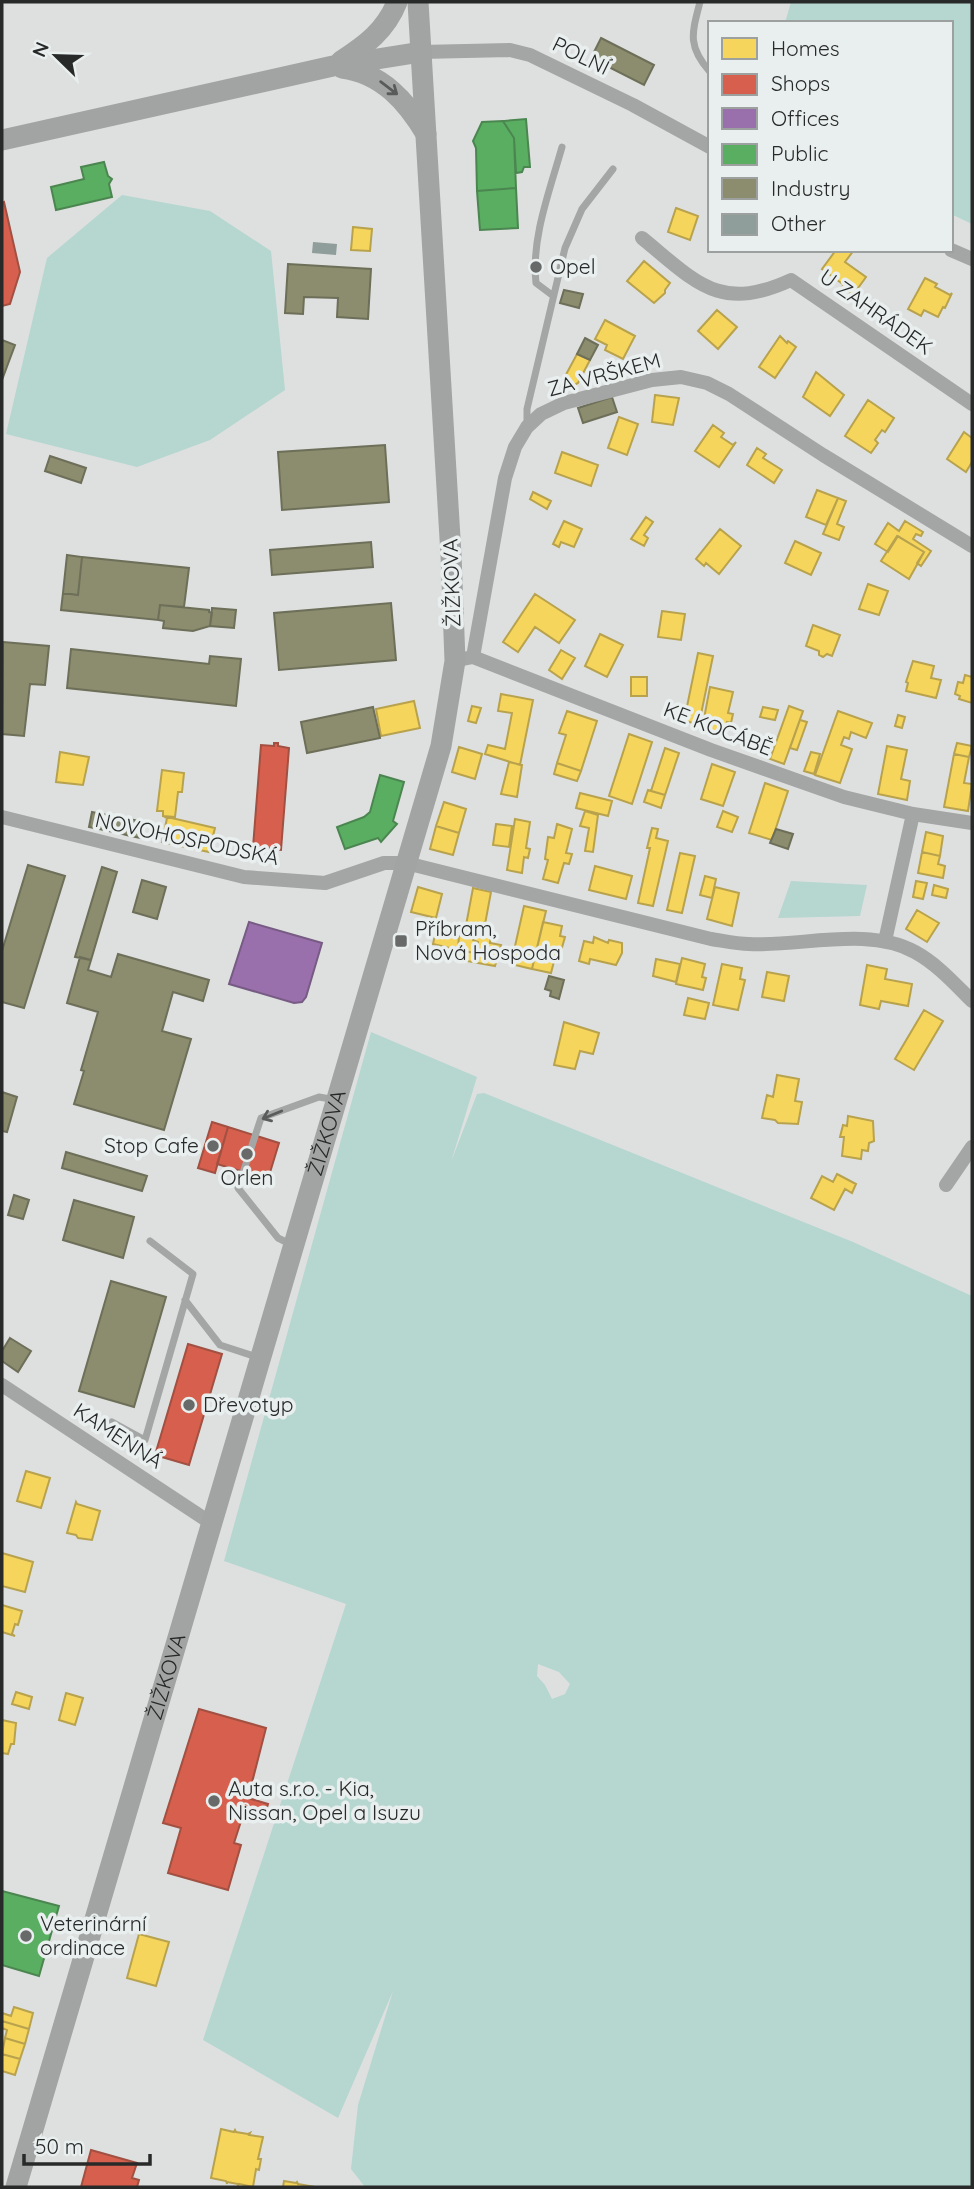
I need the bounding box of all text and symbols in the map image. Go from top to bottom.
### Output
north arrow [21,21,91,91]
legend [708,21,953,252]
street label: POLNÍ [549,30,615,80]
text: Homes [771,35,840,61]
text: N [27,38,54,60]
text: Shops [771,70,830,96]
one-way arrow [379,81,397,96]
text: Offices [771,105,839,131]
text: Public [771,140,828,166]
text: Industry [771,175,850,201]
text: Other [771,210,826,236]
place label: Opel [550,253,596,279]
marker: Opel [528,259,544,275]
street label: U ZAHRÁDEK [815,263,938,360]
street label: ZA VRŠKEM [544,346,663,402]
street label: ŽIŽKOVA [436,538,466,628]
street label: KE KOCÁBĚ [660,695,776,761]
street label: NOVOHOSPODSKÁ [93,806,281,870]
place label: Příbram, Nová Hospoda [415,915,561,965]
marker: Příbram, Nová Hospoda [393,933,409,949]
street label: ŽIŽKOVA [301,1086,351,1179]
one-way arrow [261,1109,283,1122]
place label: Stop Cafe [104,1132,199,1158]
marker: Stop Cafe [205,1138,221,1154]
marker: Orlen [239,1146,255,1162]
place label: Orlen [221,1164,273,1190]
place label: Dřevotyp [203,1391,293,1417]
street label: KAMENNÁ [69,1397,168,1474]
marker: Dřevotyp [181,1397,197,1413]
street label: ŽIŽKOVA [141,1630,191,1723]
place label: Auta s.r.o. - Kia, Nissan, Opel a Isuzu [228,1775,421,1825]
marker: Auta s.r.o. - Kia, Nissan, Opel a Isuzu [206,1793,222,1809]
place label: Veterinární ordinace [40,1910,147,1960]
marker: Veterinární ordinace [18,1928,34,1944]
scale bar [24,2122,150,2166]
text: 50 m [35,2133,84,2159]

